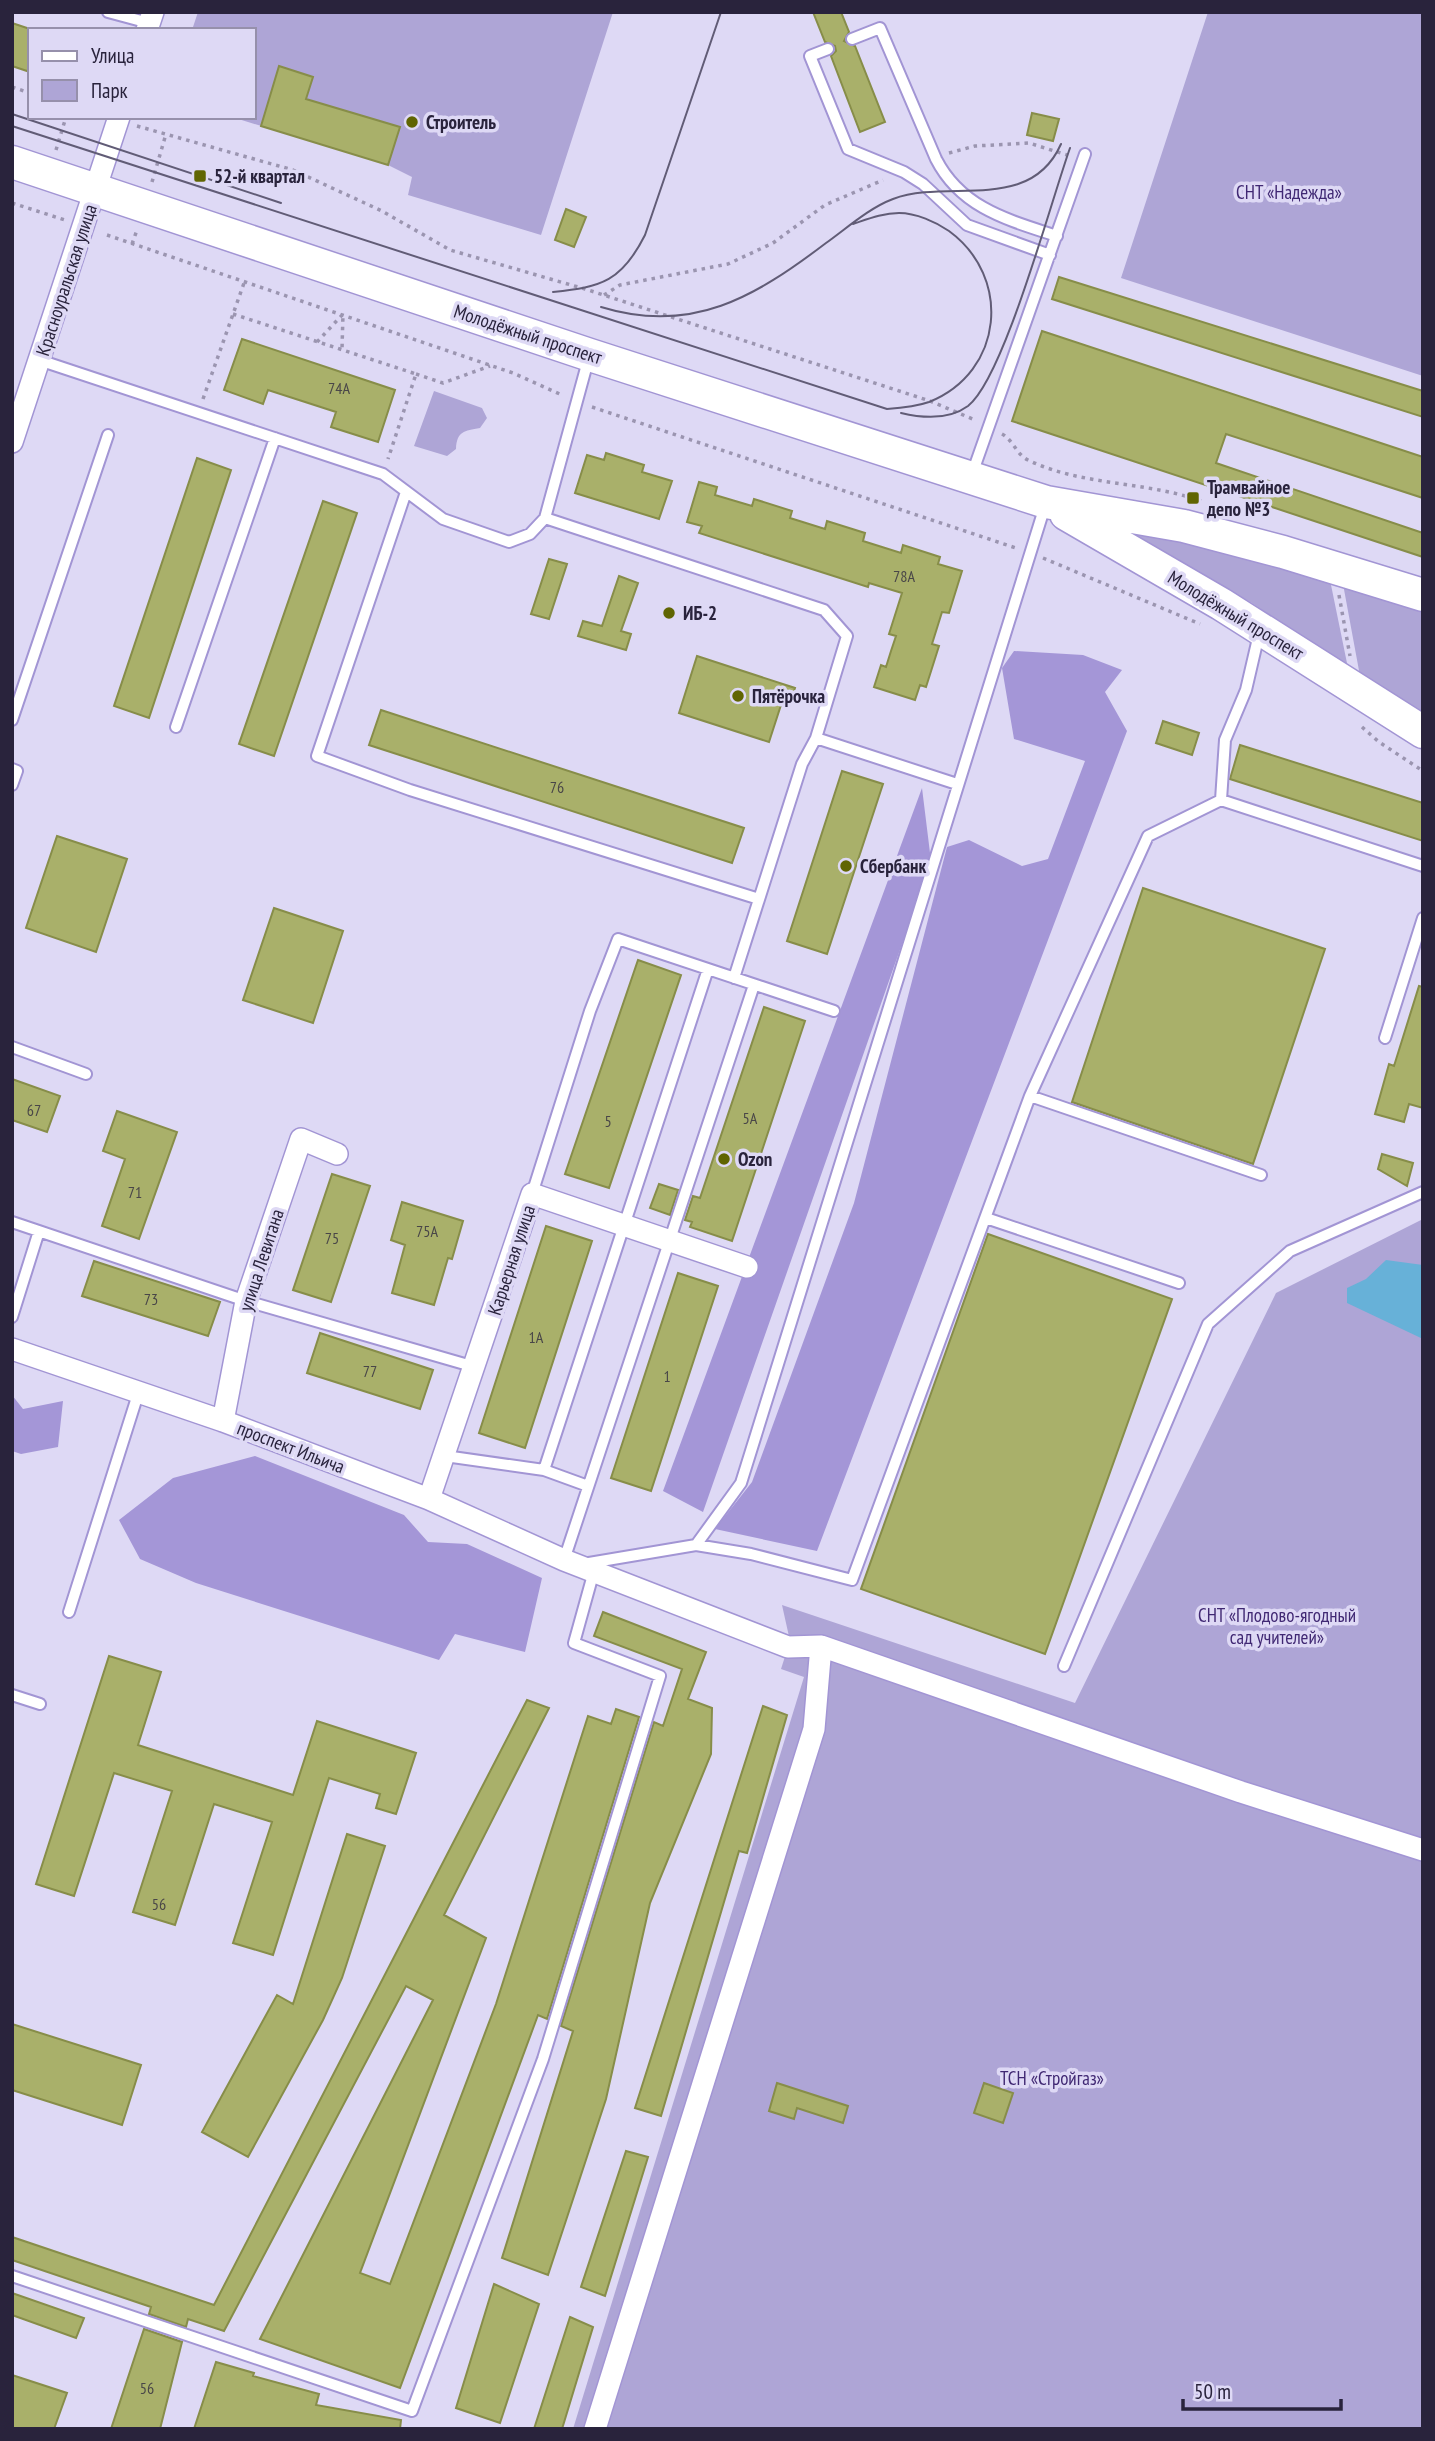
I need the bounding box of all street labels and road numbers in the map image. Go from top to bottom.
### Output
street label: Красноуральская улица [30,201,102,359]
street label: Молодёжный проспект [451,299,606,370]
street label: Молодёжный проспект [1164,565,1309,665]
street label: Карьерная улица [482,1202,540,1318]
street label: улица Левитана [233,1206,289,1314]
street label: проспект Ильича [234,1416,348,1478]

